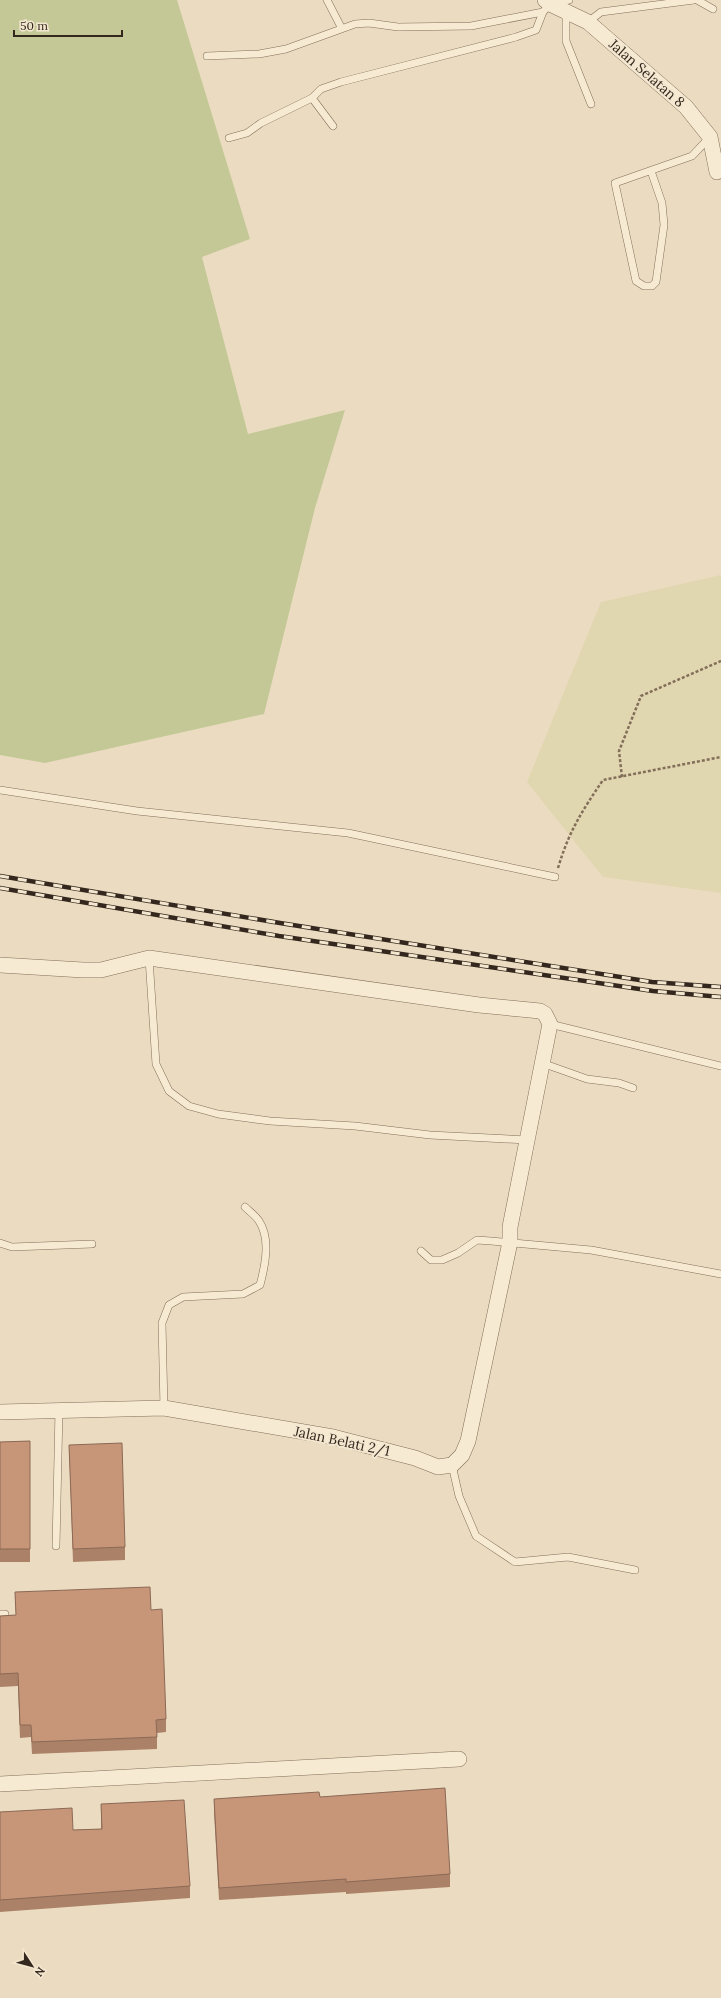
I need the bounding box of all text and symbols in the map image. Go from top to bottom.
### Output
scale bar [14,12,122,38]
text: 50 m [20,18,48,33]
street label: Jalan Selatan 8 [605,35,689,111]
street label: Jalan Belati 2/1 [291,1422,392,1460]
north arrow [12,1946,52,1986]
text: N [32,1964,48,1980]

